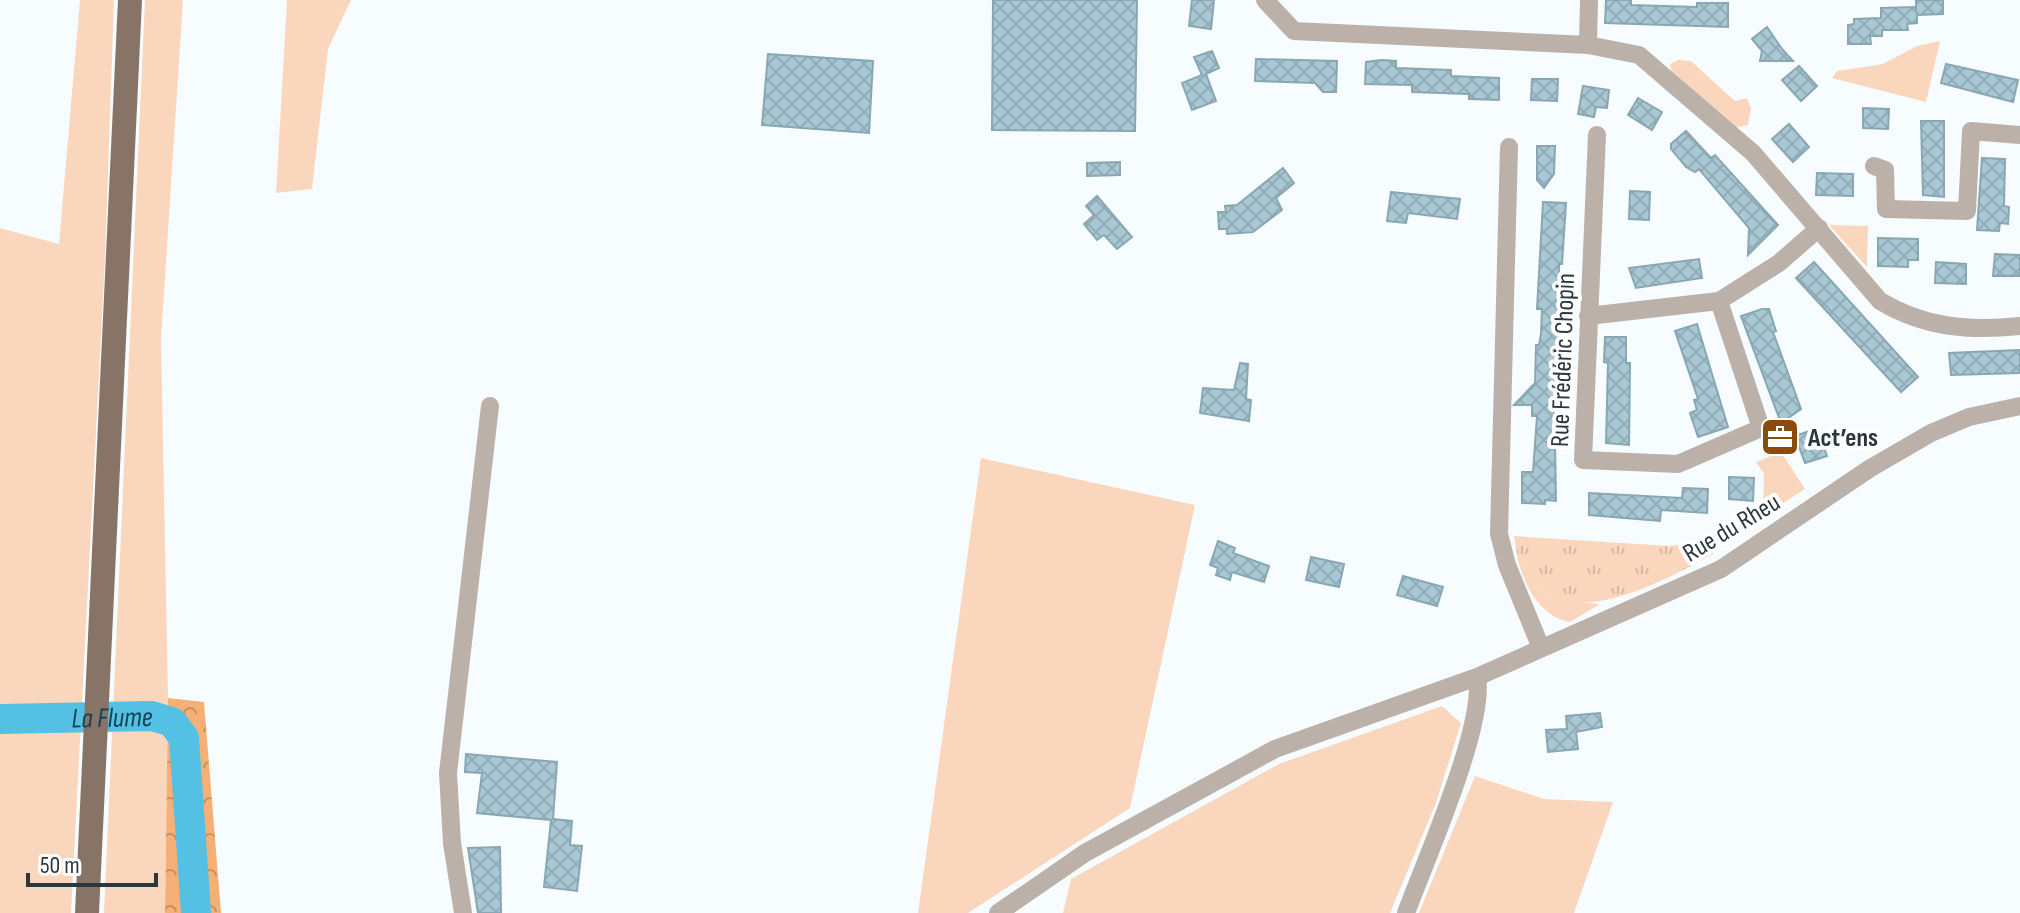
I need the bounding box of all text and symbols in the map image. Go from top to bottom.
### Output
street label: Rue Frédéric Chopin [1545,272,1582,448]
office icon: Act’ens [1759,416,1801,458]
place label: Act’ens [1807,423,1878,454]
street label: Rue du Rheu [1678,487,1786,569]
water label: La Flume [71,701,153,736]
scale bar [28,837,156,887]
text: 50 m [40,851,80,880]

